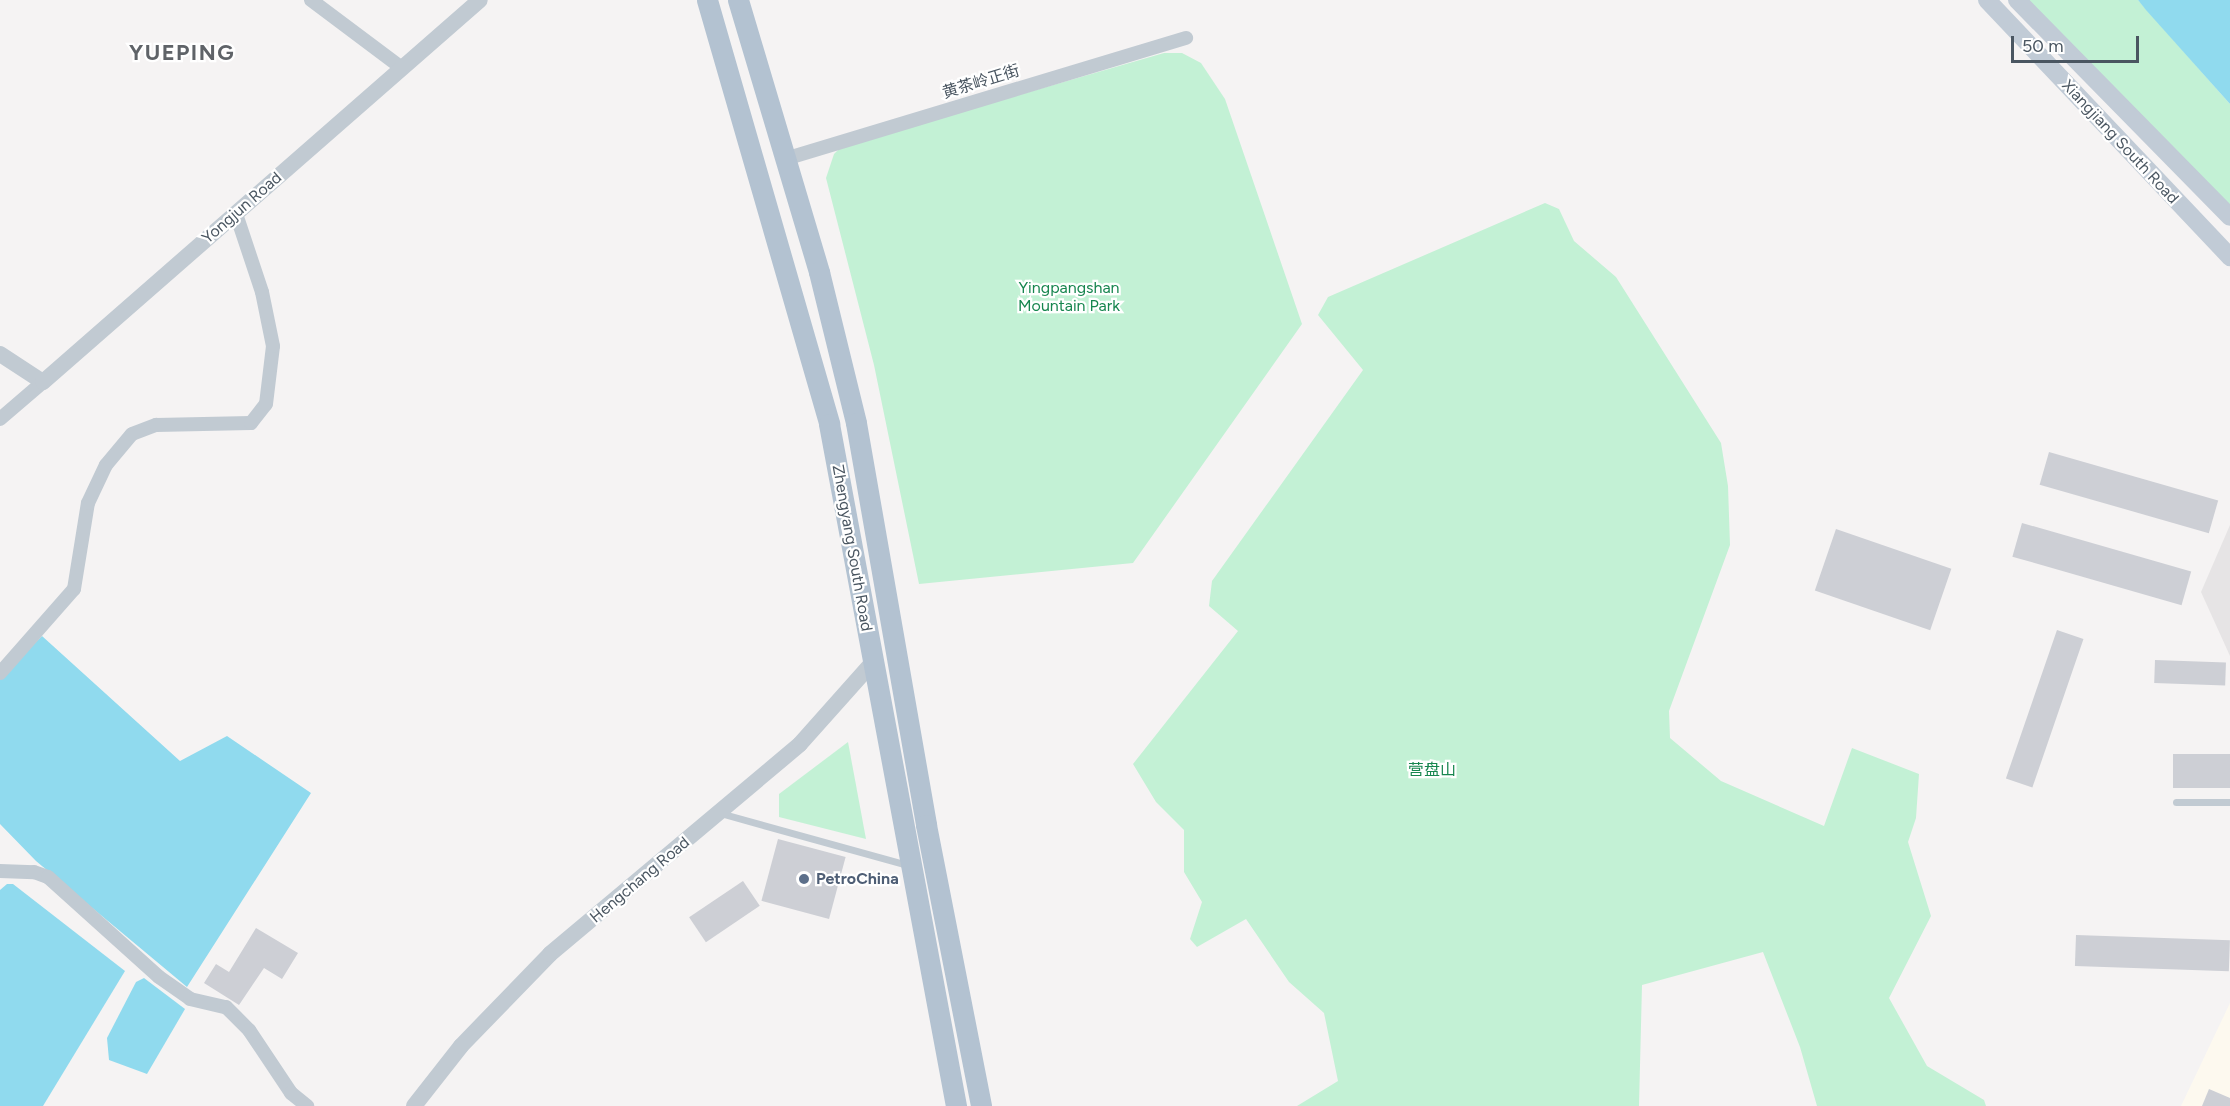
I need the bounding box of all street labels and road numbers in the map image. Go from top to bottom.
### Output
street label: 黄茶岭正街 [940,61,1022,103]
street label: Xiangjiang South Road [2058,76,2182,208]
street label: Yongjun Road [198,168,286,248]
street label: Zhengyang South Road [828,463,876,633]
street label: Hengchang Road [586,833,694,927]

